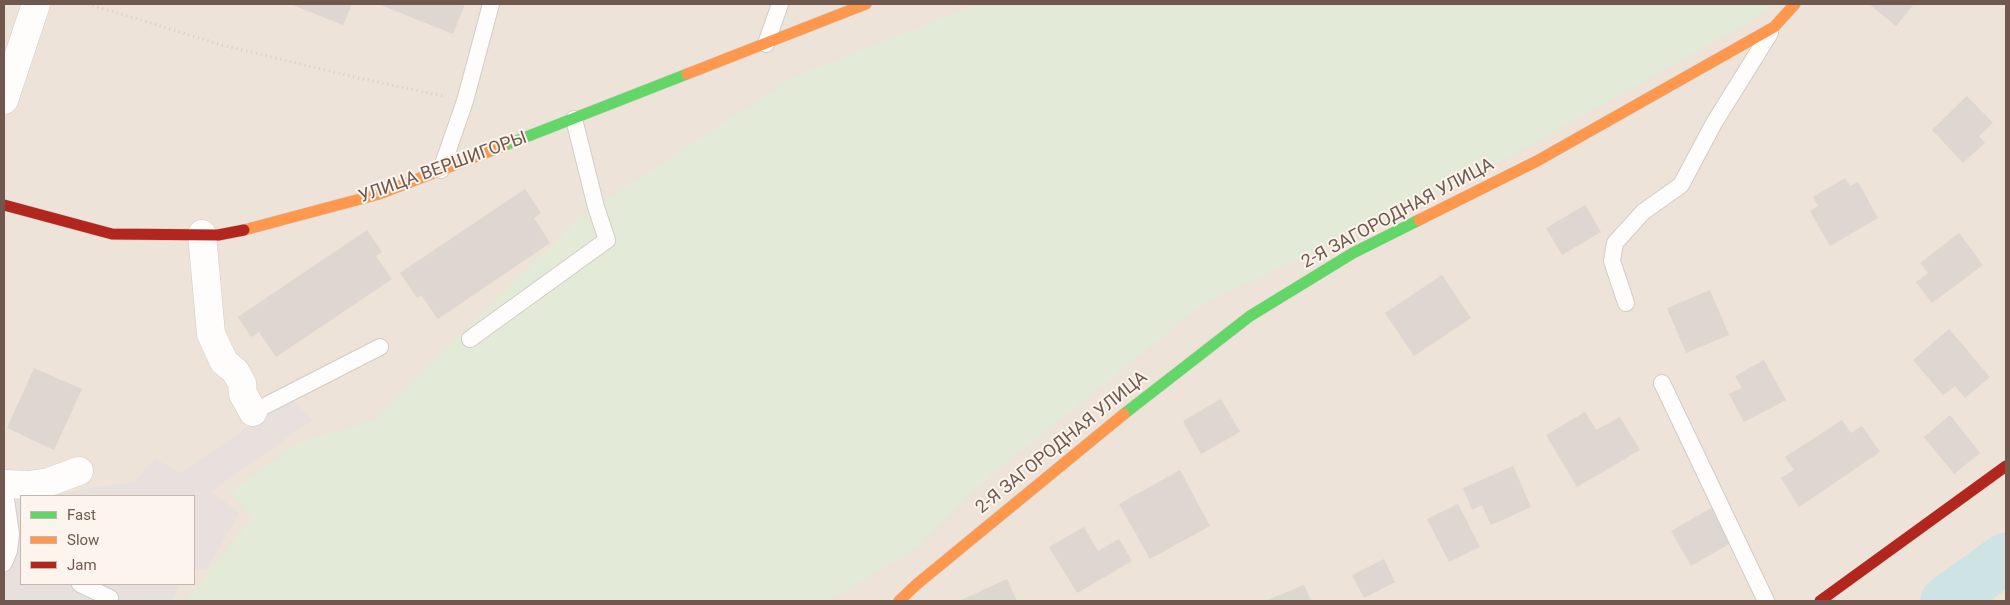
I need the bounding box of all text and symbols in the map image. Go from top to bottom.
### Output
street label: УЛИЦА ВЕРШИГОРЫ [356,128,530,208]
street label: 2-Я ЗАГОРОДНАЯ УЛИЦА [1298,154,1498,274]
street label: 2-Я ЗАГОРОДНАЯ УЛИЦА [972,367,1152,519]
legend [20,495,195,585]
text: Fast [67,506,96,524]
text: Slow [67,531,99,549]
text: Jam [67,556,97,574]

